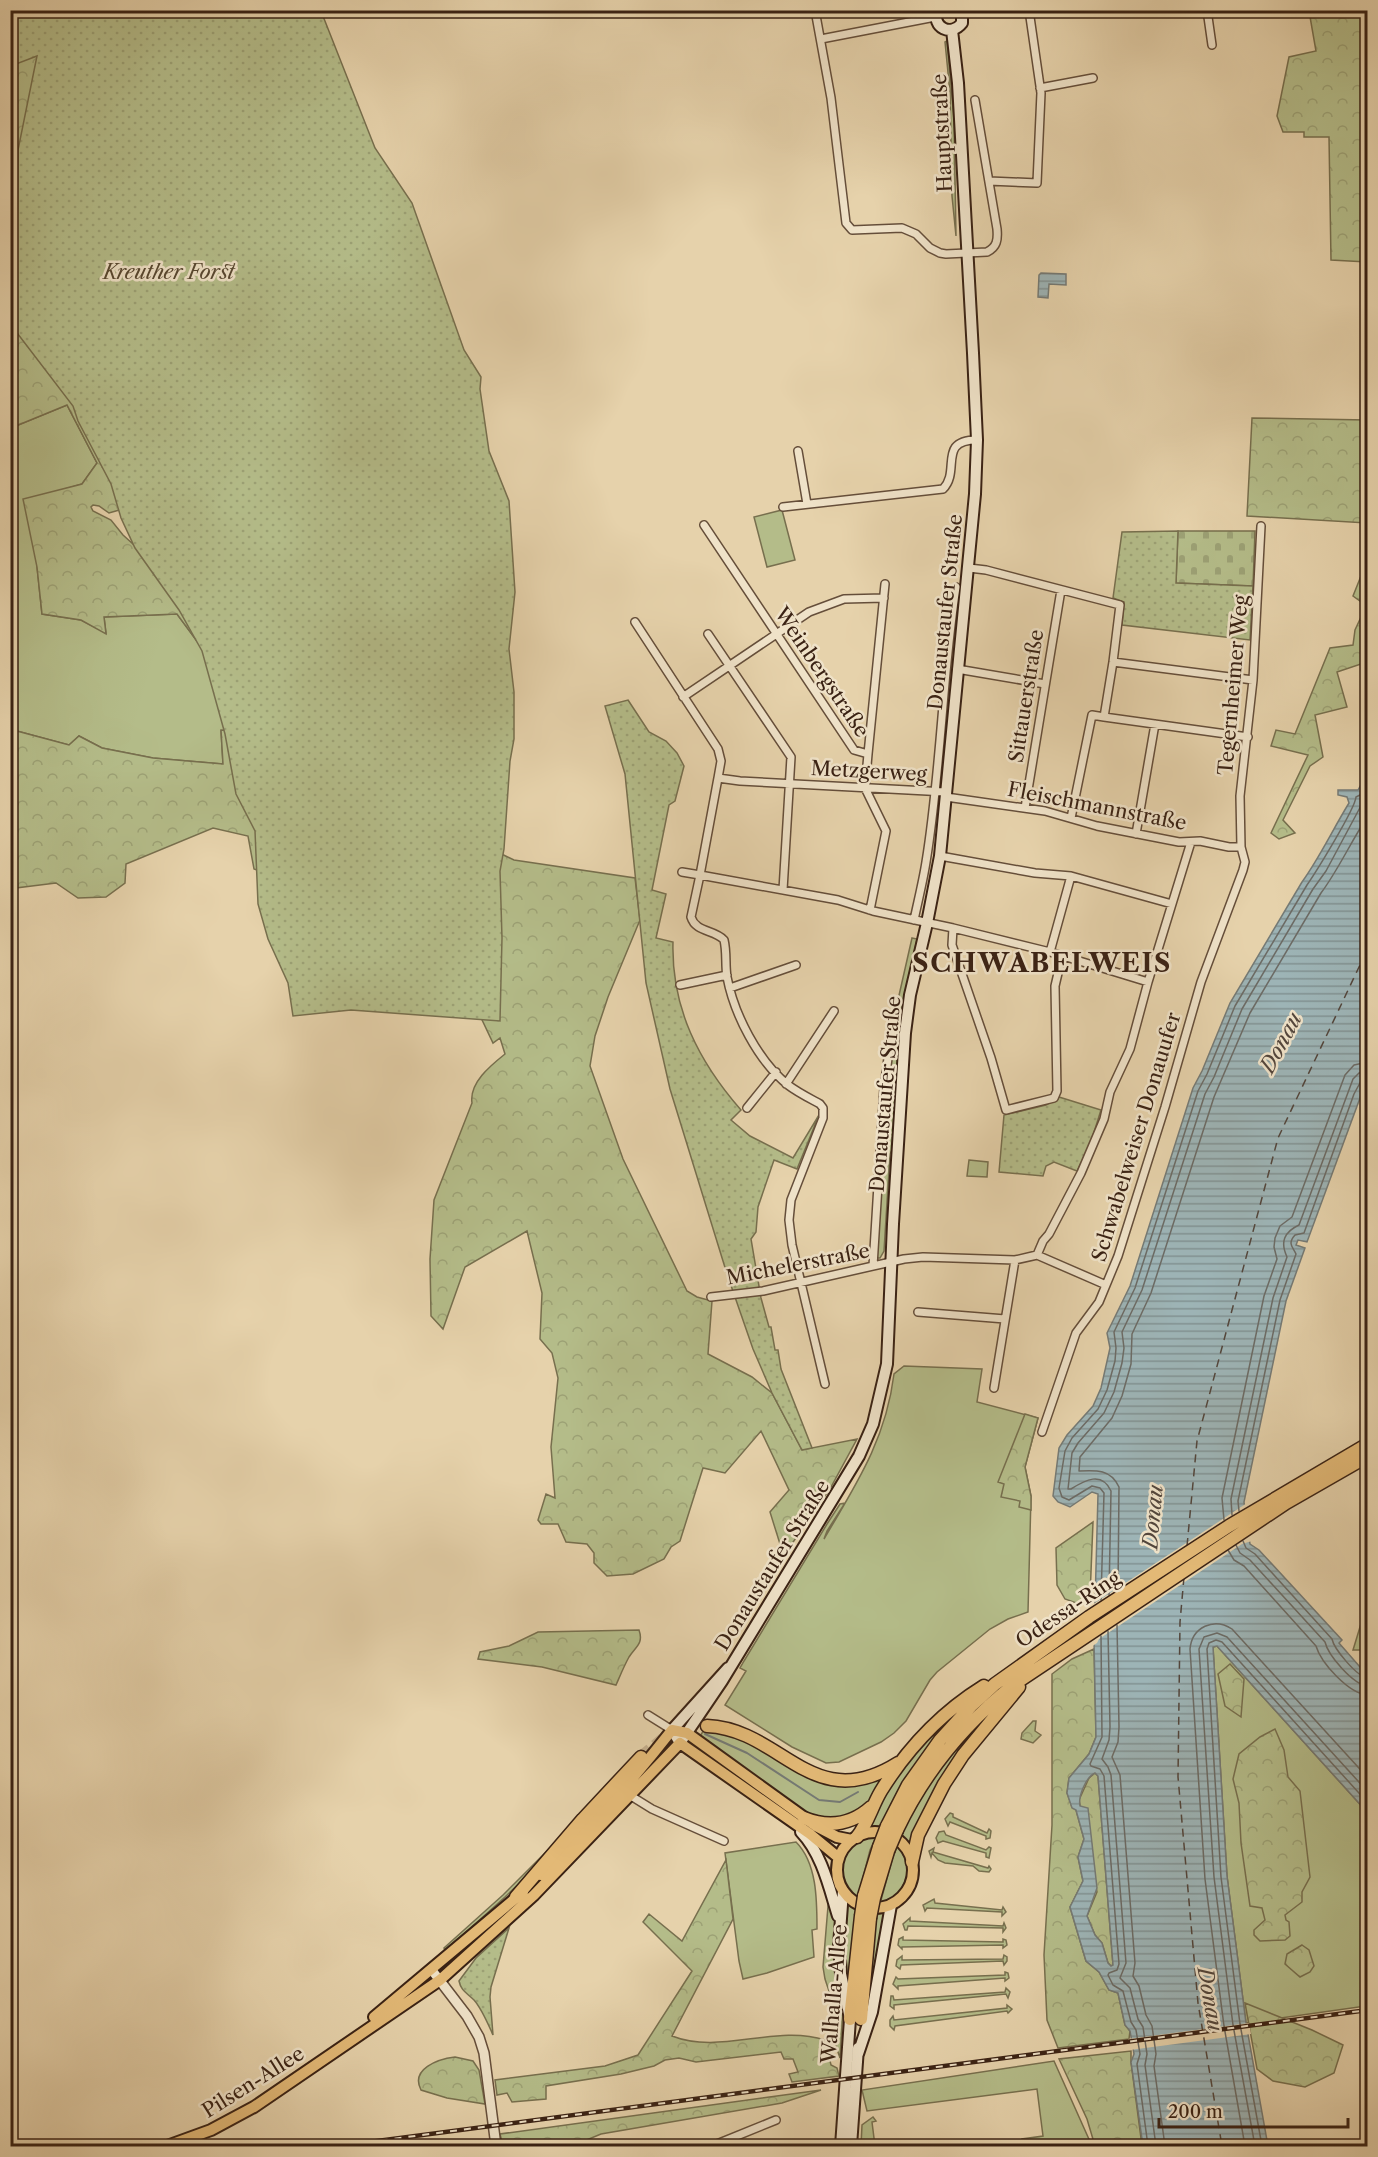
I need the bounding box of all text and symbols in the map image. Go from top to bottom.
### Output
street label: Hauptstraße [927,73,957,193]
park label: Kreuther Forst [101,260,236,284]
street label: Donaustaufer Straße [923,513,967,711]
street label: Tegernheimer Weg [1213,593,1253,776]
street label: Weinbergstraße [769,602,874,742]
street label: Sittauerstraße [1004,628,1048,764]
street label: Metzgerweg [810,756,928,786]
street label: Fleischmannstraße [1005,777,1189,835]
district label: SCHWABELWEIS [912,947,1172,979]
street label: Donaustaufer Straße [864,995,906,1193]
water label: Donau [1253,1008,1307,1079]
street label: Schwabelweiser Donauufer [1087,1009,1186,1264]
street label: Michelerstraße [724,1238,872,1290]
street label: Donaustaufer Straße [710,1475,834,1655]
water label: Donau [1137,1483,1168,1552]
street label: Odessa-Ring [1011,1565,1125,1653]
street label: Walhalla-Allee [816,1923,852,2066]
water label: Donau [1192,1963,1229,2034]
street label: Pilsen-Allee [198,2041,308,2123]
scale bar [1159,2091,1348,2129]
text: 200 m [1168,2101,1223,2123]

